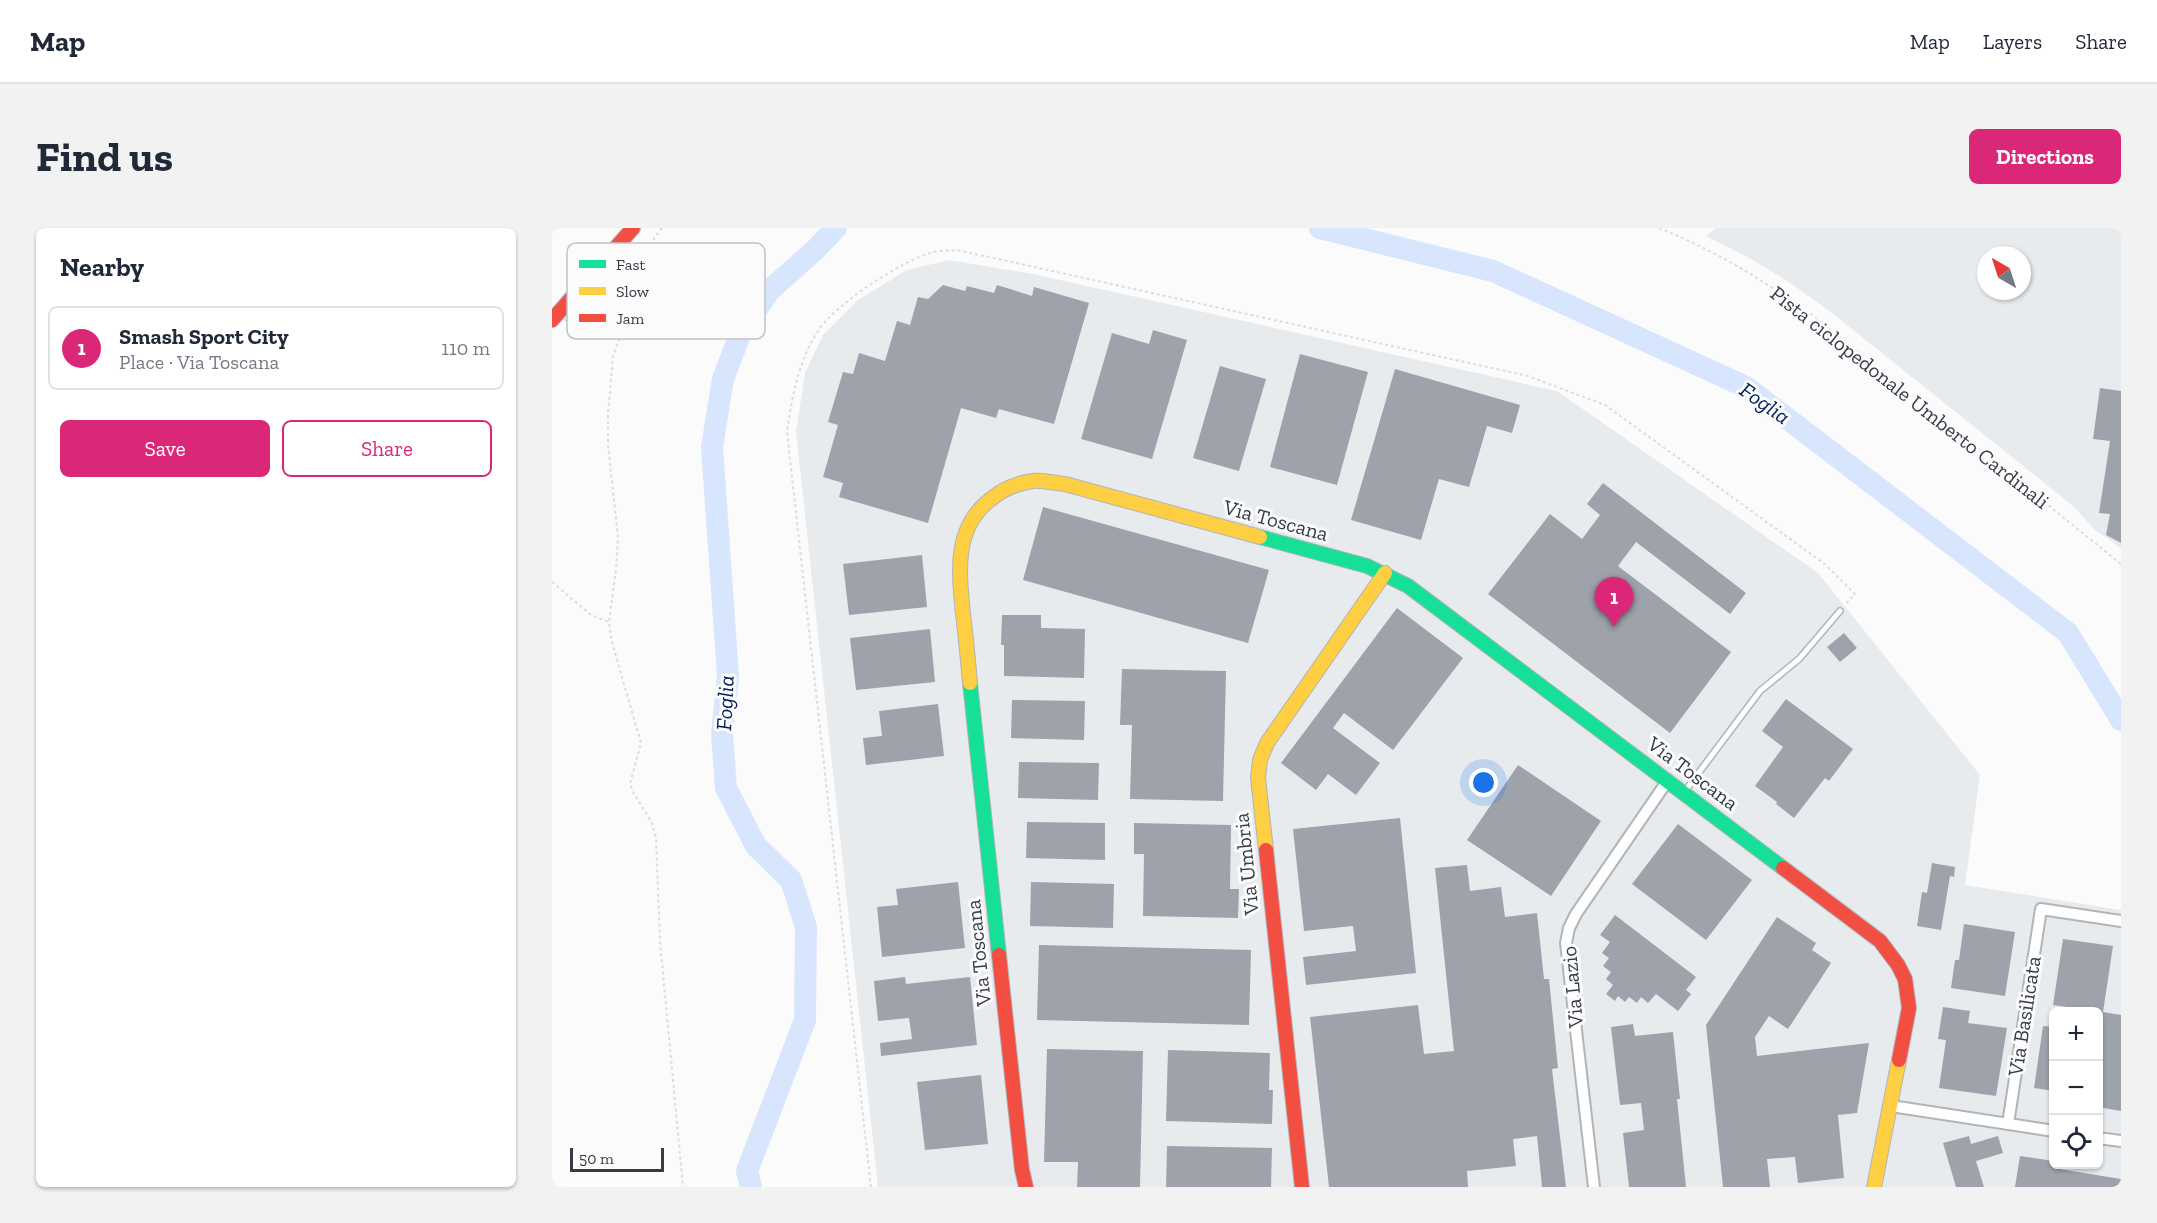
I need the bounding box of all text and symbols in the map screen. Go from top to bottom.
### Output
text: Map [30,25,85,58]
text: Map [1910,29,1950,54]
text: Layers [1983,29,2042,54]
text: Share [2075,29,2127,54]
button: Directions [1969,129,2121,184]
text: Find us [36,131,173,182]
legend [567,243,765,339]
north arrow [1977,246,2031,300]
text: Nearby [60,251,144,283]
text: Fast [616,255,645,274]
street label: Pista ciclopedonale Umberto Cardinali [1766,280,2055,514]
text: Slow [616,282,650,301]
text: Jam [616,309,645,328]
text: Smash Sport City [119,323,289,350]
text: 1 [77,336,86,360]
text: 110 m [441,336,490,360]
text: Place · Via Toscana [119,350,279,374]
water label: Foglia [1735,376,1795,430]
button: Save [60,420,270,477]
button: Share [282,420,492,477]
street label: Via Toscana [1220,494,1331,546]
pin: 1 [1594,578,1634,627]
water label: Foglia [710,675,740,731]
street label: Via Toscana [1642,730,1743,815]
your location [1469,768,1498,797]
street label: Via Umbria [1228,812,1264,917]
street label: Via Toscana [960,898,996,1009]
street label: Via Lazio [1556,945,1588,1030]
street label: Via Basilicata [2002,954,2046,1079]
map controls [2049,1007,2103,1169]
button: + [2049,1007,2103,1061]
button: − [2049,1061,2103,1115]
button: locate [2049,1115,2103,1169]
scale bar [570,1145,664,1172]
text: 50 m [579,1149,614,1168]

